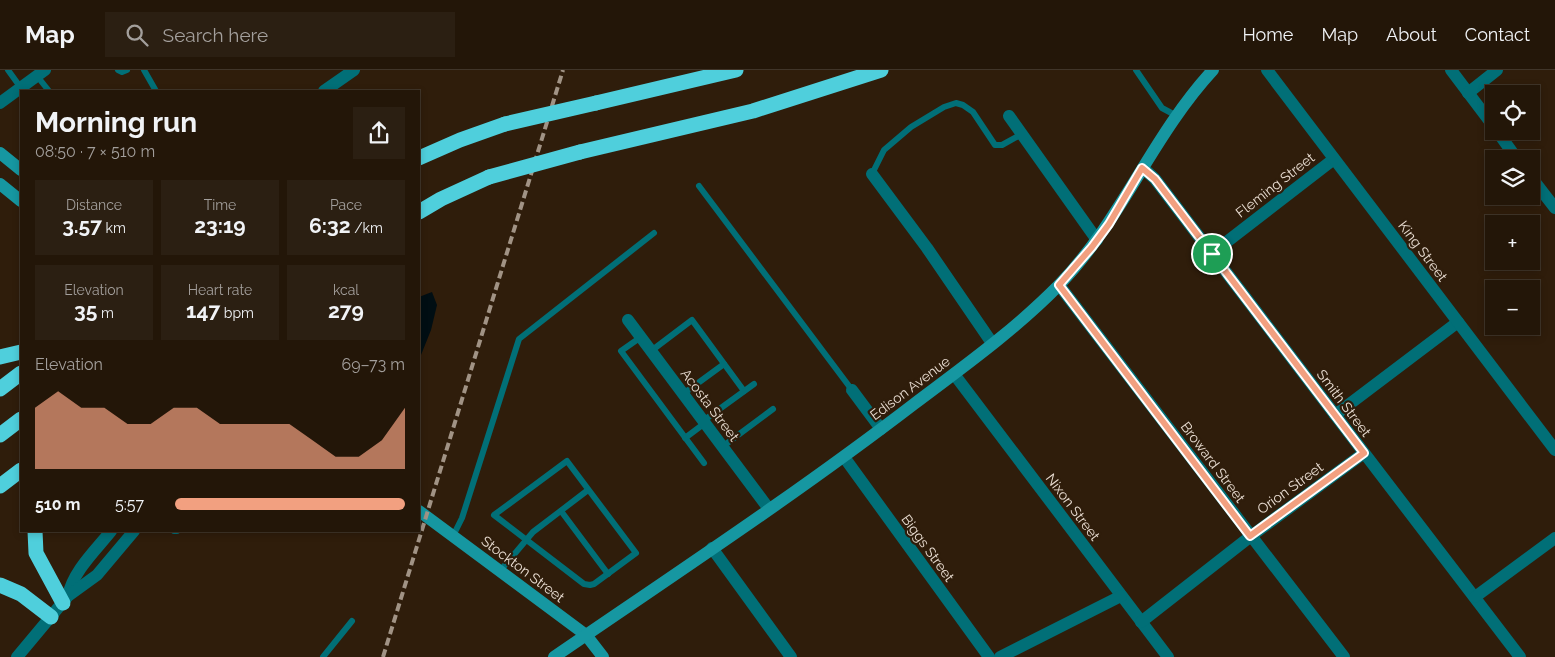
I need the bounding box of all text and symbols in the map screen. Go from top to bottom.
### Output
search box [105,12,455,57]
text: Map [25,20,75,49]
icon: search [123,21,151,49]
text: Search here [163,24,268,46]
text: Home [1242,24,1293,45]
text: Map [1321,24,1358,45]
text: About [1386,24,1437,45]
text: Contact [1465,24,1530,45]
map controls [1485,85,1540,335]
button: locate [1485,85,1540,140]
text: Morning run [35,106,197,139]
button: share [353,107,405,159]
text: 08:50 · 7 × 510 m [35,142,155,161]
street label: Fleming Street [1232,149,1318,221]
button: layers [1485,150,1540,205]
text: Distance [66,197,122,213]
text: Time [204,197,236,213]
text: Pace [330,197,362,213]
text: 3.57 [62,213,102,238]
text: 23:19 [194,213,246,238]
text: 6:32 [309,213,351,238]
button: + [1485,215,1540,270]
street label: King Street [1395,218,1451,285]
text: km [102,220,126,236]
text: /km [351,220,383,236]
pin [1191,233,1233,275]
icon: arrive [1198,240,1226,268]
button: − [1485,280,1540,335]
text: Elevation [64,282,124,298]
text: Heart rate [188,282,252,298]
text: kcal [333,282,359,298]
text: 35 [74,298,97,323]
text: 147 [186,298,220,323]
text: 279 [328,298,364,323]
text: m [97,305,114,321]
text: bpm [220,305,254,321]
street label: Edison Avenue [867,353,953,423]
text: Elevation [35,355,103,374]
text: 69–73 m [342,355,405,374]
street label: Acosta Street [678,366,743,445]
street label: Smith Street [1314,366,1375,440]
street label: Broward Street [1178,419,1249,506]
street label: Orion Street [1254,459,1326,517]
street label: Nixon Street [1043,470,1103,544]
text: 510 m [35,495,80,514]
text: 5:57 [115,495,144,514]
street label: Biggs Street [898,511,958,585]
street label: Stockton Street [478,533,568,606]

